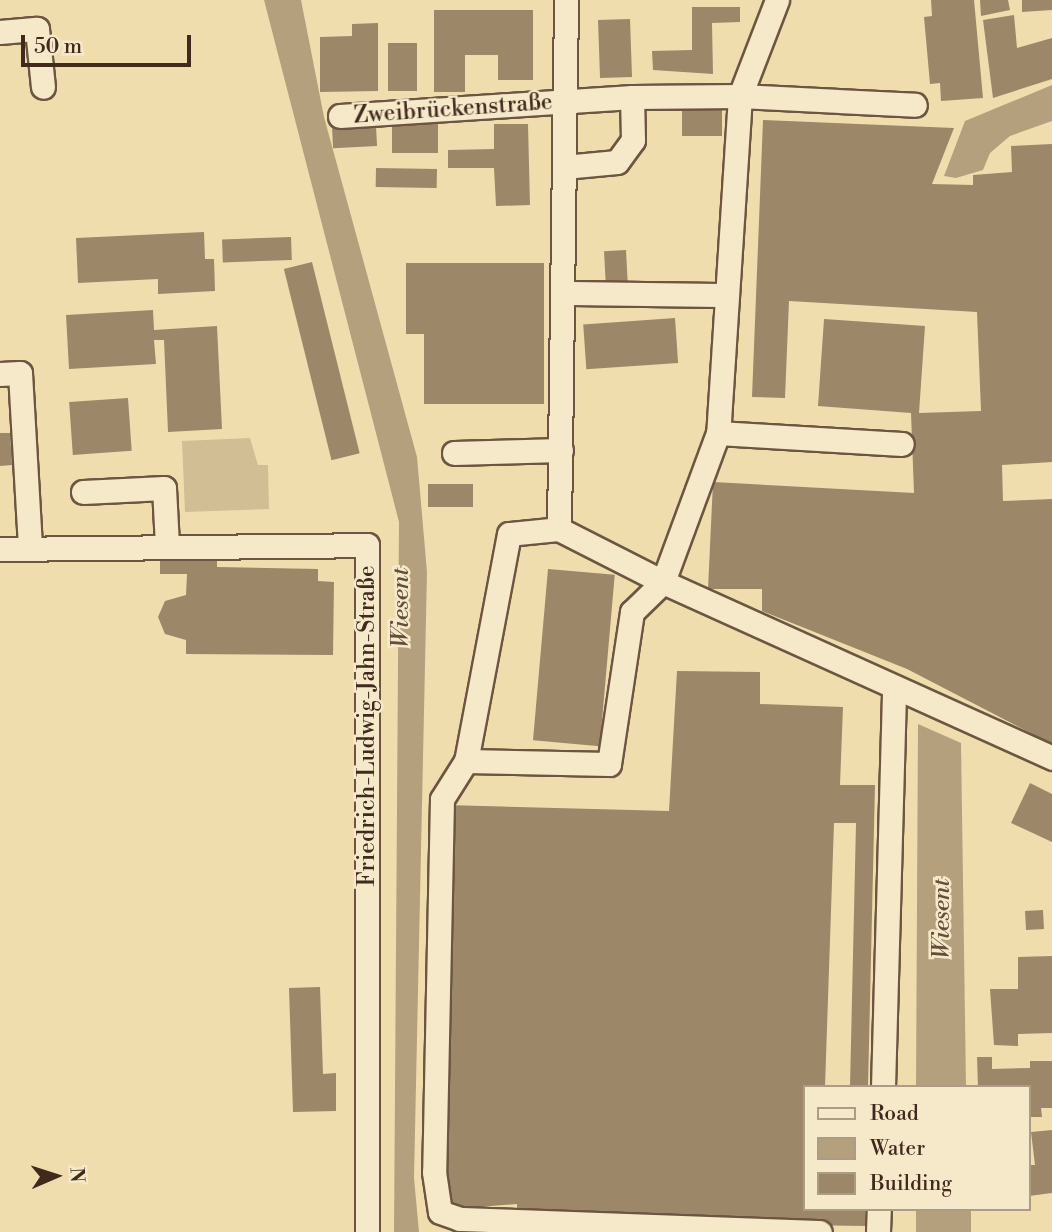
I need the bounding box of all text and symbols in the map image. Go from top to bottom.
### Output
scale bar [24,21,194,65]
text: 50 m [34,34,82,60]
street label: Zweibrückenstraße [353,88,553,130]
street label: Friedrich-Ludwig-Jahn-Straße [353,565,381,887]
water label: Wiesent [388,568,416,648]
water label: Wiesent [929,879,957,959]
legend [804,1085,1031,1211]
text: Road [870,1101,919,1127]
text: Water [870,1136,925,1162]
north arrow [21,1141,91,1211]
text: N [65,1167,89,1183]
text: Building [870,1171,952,1197]

